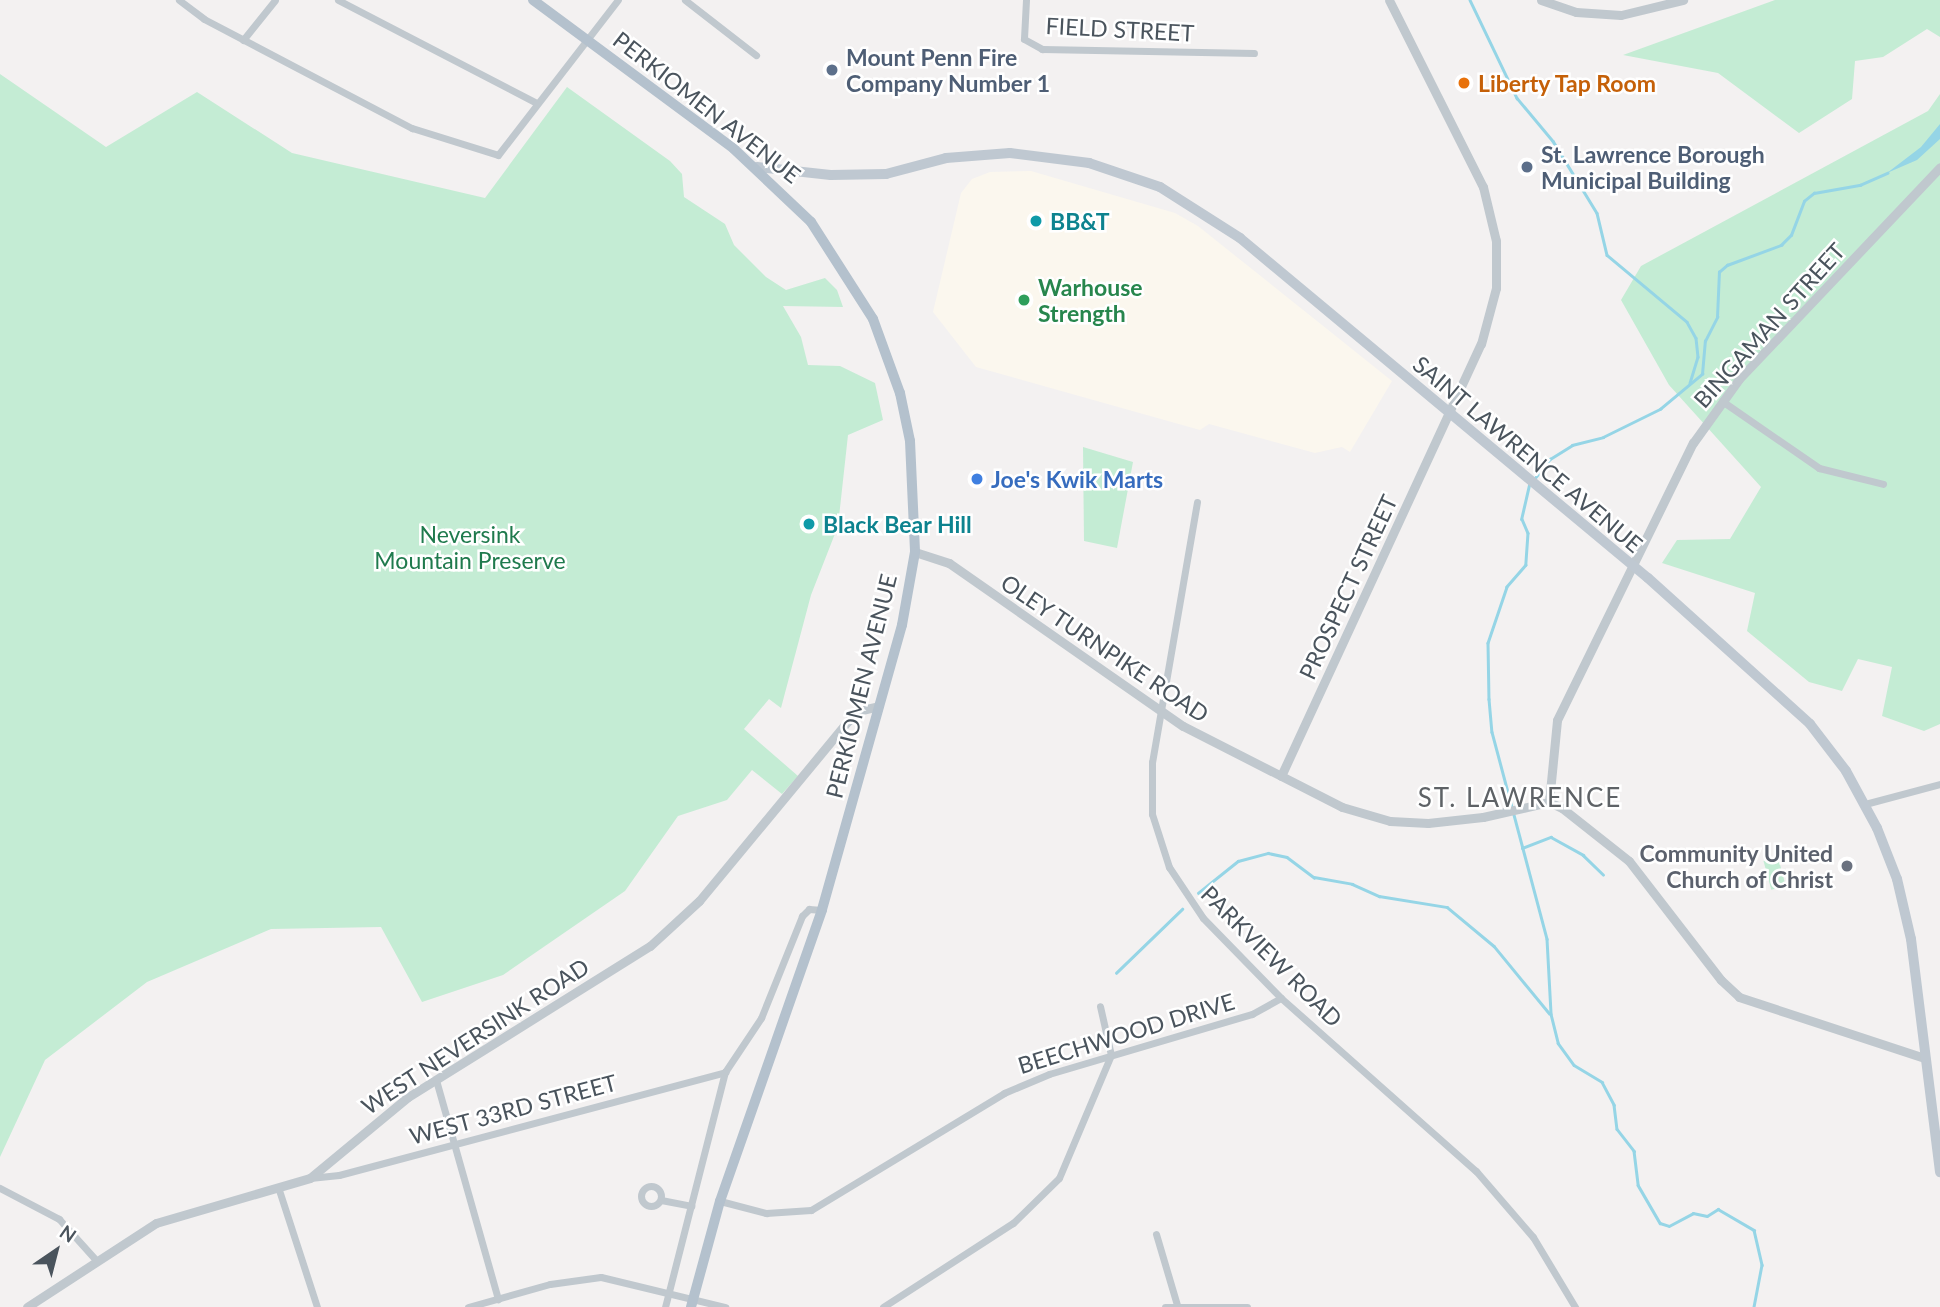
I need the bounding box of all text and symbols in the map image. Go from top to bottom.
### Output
street label: FIELD STREET [1045,11,1195,47]
street label: PERKIOMEN AVENUE [608,25,806,189]
place label: Mount Penn Fire Company Number 1 [846,43,1051,97]
marker: Mount Penn Fire Company Number 1 [824,62,840,78]
place label: Liberty Tap Room [1478,69,1657,97]
marker: Liberty Tap Room [1456,75,1472,91]
place label: St. Lawrence Borough Municipal Building [1541,140,1765,194]
marker: St. Lawrence Borough Municipal Building [1519,159,1535,175]
place label: BB&T [1050,207,1110,235]
marker: BB&T [1028,213,1044,229]
street label: BINGAMAN STREET [1688,237,1850,413]
place label: Warhouse Strength [1038,273,1143,327]
marker: Warhouse Strength [1016,292,1032,308]
street label: SAINT LAWRENCE AVENUE [1407,350,1649,558]
place label: Joe's Kwik Marts [991,465,1163,493]
marker: Joe's Kwik Marts [969,471,985,487]
street label: PROSPECT STREET [1293,490,1403,684]
place label: Black Bear Hill [823,510,972,538]
marker: Black Bear Hill [801,516,817,532]
park label: Neversink Mountain Preserve [374,520,566,574]
street label: OLEY TURNPIKE ROAD [995,568,1215,728]
street label: PERKIOMEN AVENUE [820,571,902,801]
district label: ST. LAWRENCE [1419,782,1621,814]
place label: Community United Church of Christ [1639,839,1833,893]
marker: Community United Church of Christ [1839,858,1855,874]
street label: PARKVIEW ROAD [1196,880,1348,1032]
street label: WEST NEVERSINK ROAD [356,952,594,1120]
street label: BEECHWOOD DRIVE [1014,987,1238,1079]
street label: WEST 33RD STREET [406,1068,620,1150]
north arrow [21,1216,91,1286]
text: N [56,1220,81,1247]

